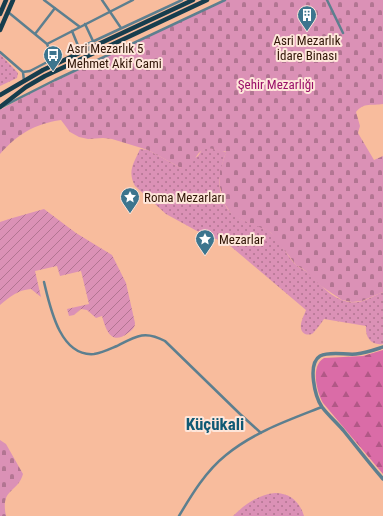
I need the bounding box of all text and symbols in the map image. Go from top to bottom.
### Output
building icon: Asri Mezarlık İdare Binası [296,4,318,32]
place label: Asri Mezarlık İdare Binası [273,33,341,63]
place label: Asri Mezarlık 5 Mehmet Akif Cami [67,41,162,71]
bus stop icon: Asri Mezarlık 5 Mehmet Akif Cami [42,44,64,72]
park label: Şehir Mezarlığı [238,77,314,92]
place icon: Roma Mezarları [119,186,141,214]
place label: Roma Mezarları [144,190,224,205]
place icon: Mezarlar [194,228,216,256]
place label: Mezarlar [219,232,264,247]
district label: Küçükali [186,414,244,434]

